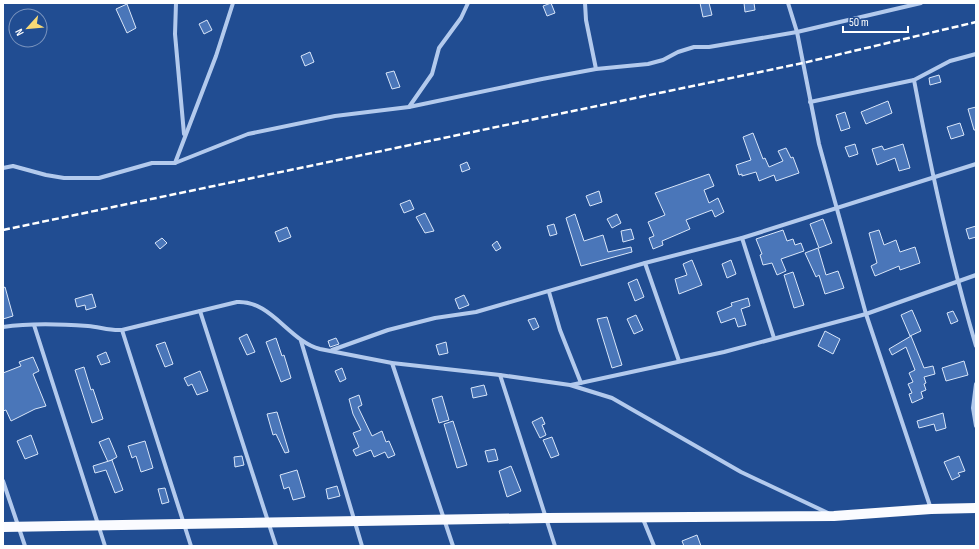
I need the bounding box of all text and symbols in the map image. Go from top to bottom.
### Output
north arrow [8,8,48,48]
scale bar [843,8,908,34]
text: 50 m [849,15,869,30]
text: N [12,27,27,38]

